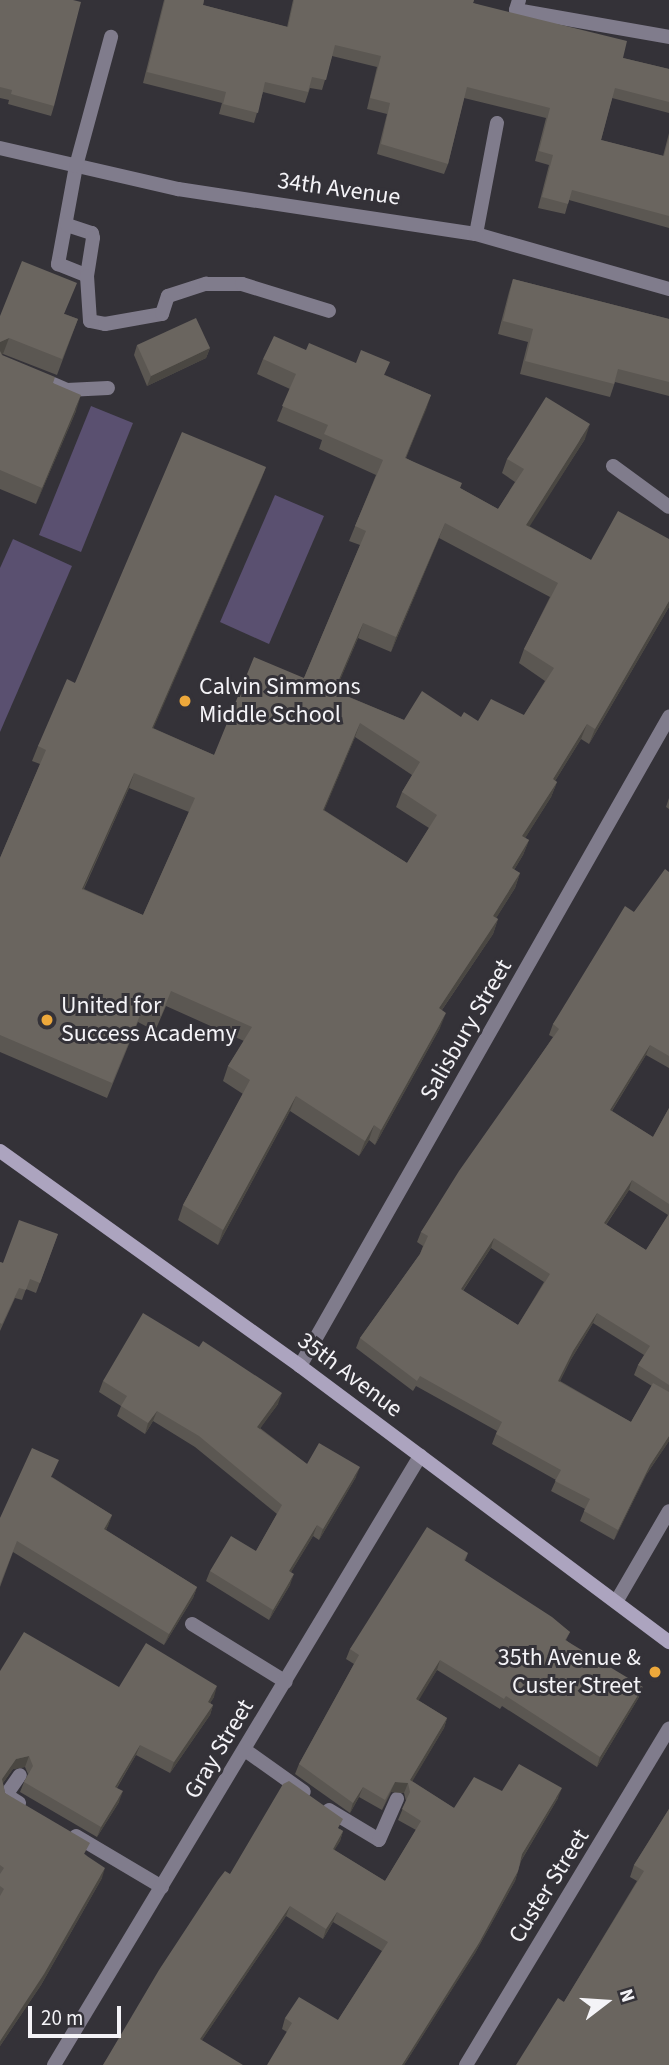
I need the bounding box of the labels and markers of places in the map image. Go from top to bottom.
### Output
place label: Calvin Simmons Middle School [199,673,361,729]
marker: Calvin Simmons Middle School [177,693,193,709]
place label: United for Success Academy [61,992,237,1048]
marker: United for Success Academy [39,1012,55,1028]
place label: 35th Avenue & Custer Street [498,1644,641,1700]
marker: 35th Avenue & Custer Street [647,1664,663,1680]

